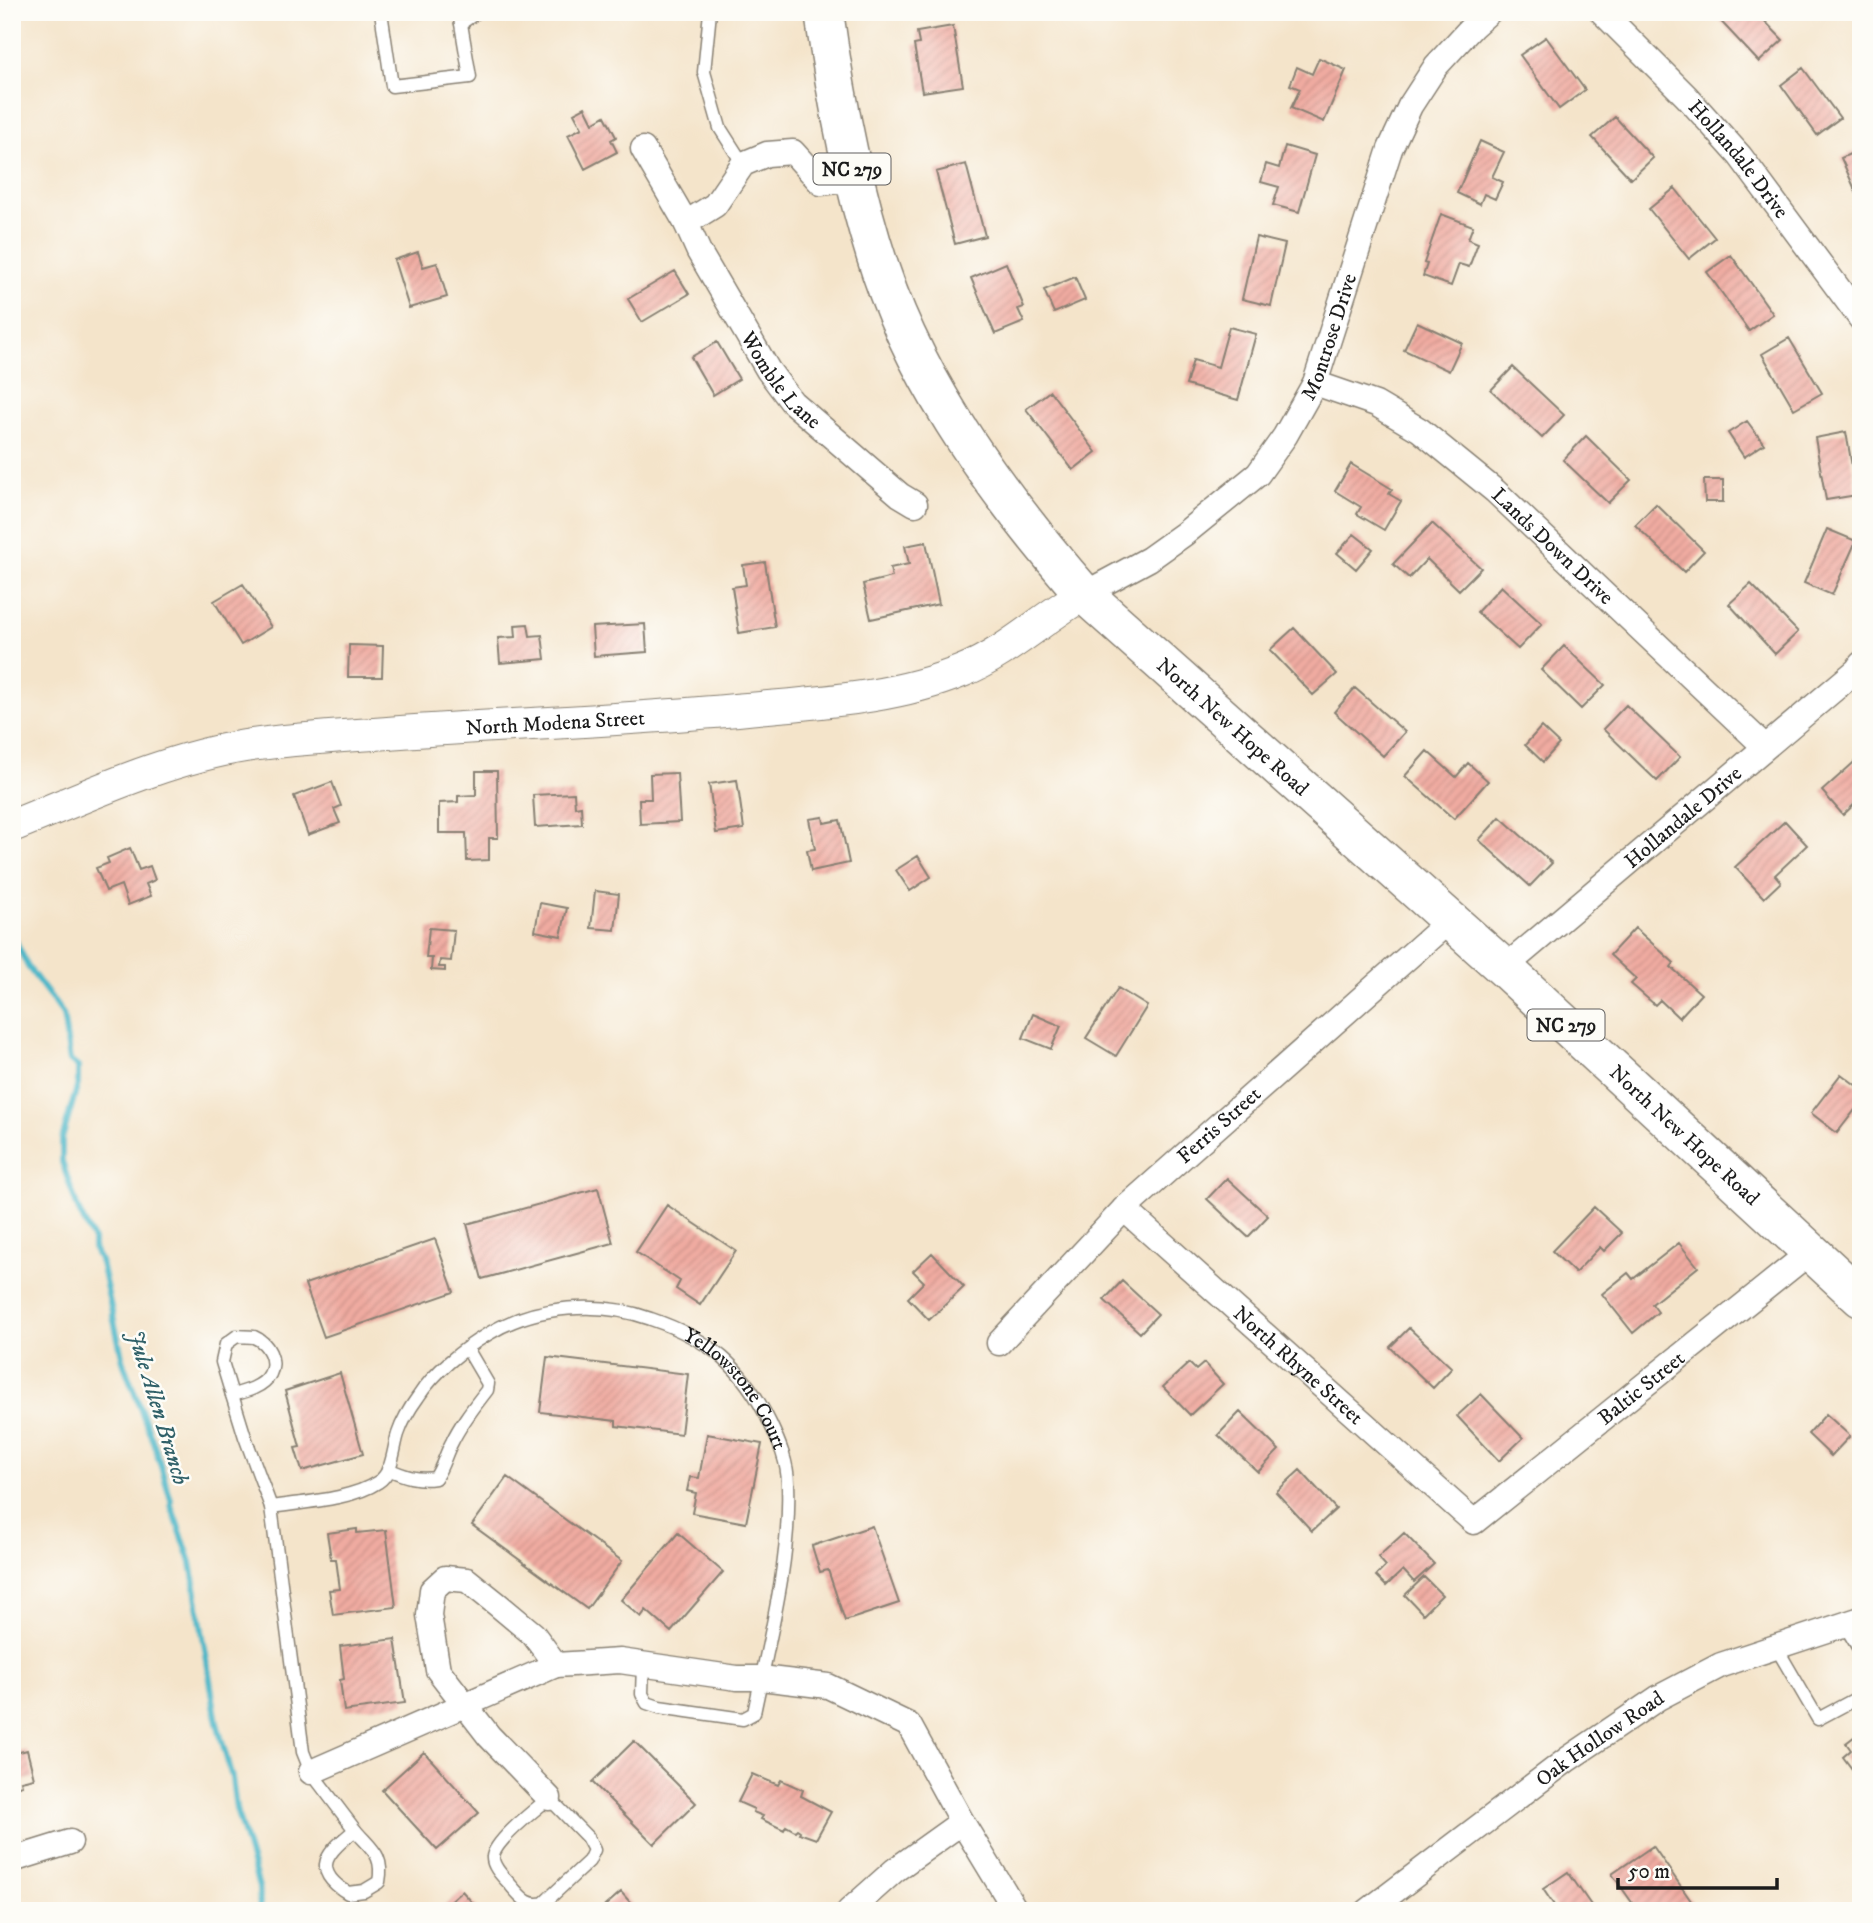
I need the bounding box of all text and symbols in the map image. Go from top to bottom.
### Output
street label: Hollandale Drive [1682,95,1794,224]
road number: NC 279 [814,154,890,184]
street label: Montrose Drive [1296,270,1363,405]
street label: Womble Lane [734,326,826,435]
street label: Lands Down Drive [1486,483,1619,611]
street label: North New Hope Road [1151,653,1314,802]
street label: North Modena Street [465,705,646,742]
street label: Hollandale Drive [1619,761,1748,875]
road number: NC 279 [1528,1009,1604,1040]
street label: North New Hope Road [1603,1060,1765,1212]
street label: Ferris Street [1172,1081,1267,1170]
street label: North Rhyne Street [1227,1301,1368,1431]
street label: Yellowstone Court [679,1322,792,1454]
water label: Jule Allen Branch [120,1326,195,1489]
street label: Baltic Street [1593,1346,1691,1431]
street label: Oak Hollow Road [1531,1685,1670,1793]
scale bar [1618,1846,1777,1890]
text: 50 m [1628,1859,1670,1885]

